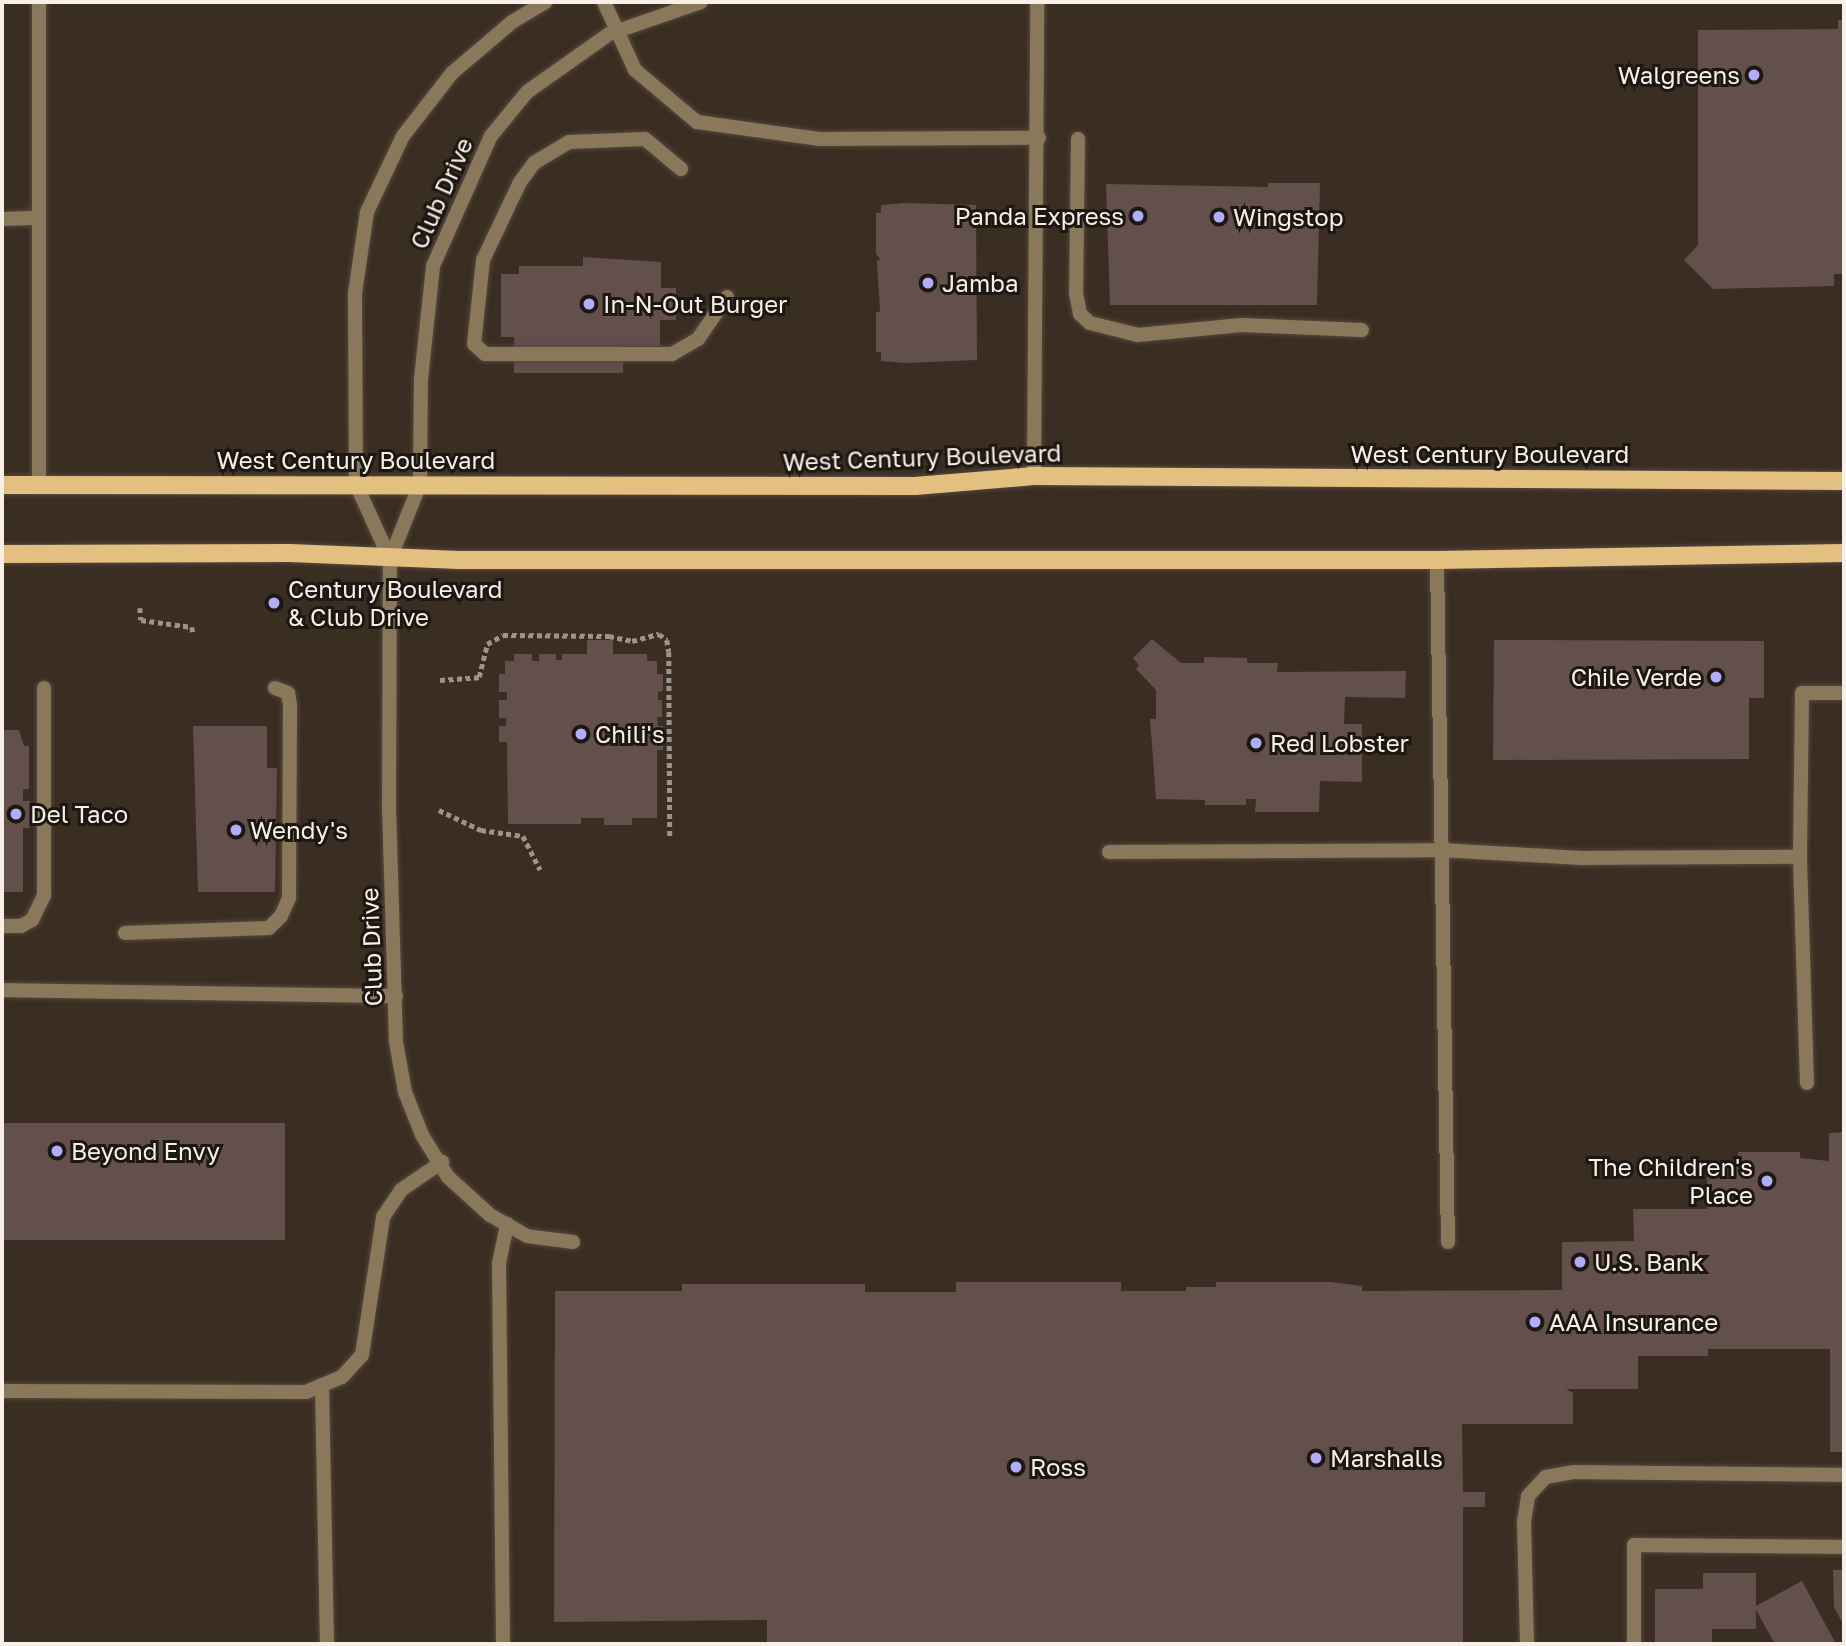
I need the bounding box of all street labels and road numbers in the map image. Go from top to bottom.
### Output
street label: Club Drive [404,133,478,253]
street label: West Century Boulevard [782,438,1062,476]
street label: West Century Boulevard [1351,440,1629,468]
street label: West Century Boulevard [217,446,495,474]
street label: Club Drive [355,887,387,1007]

